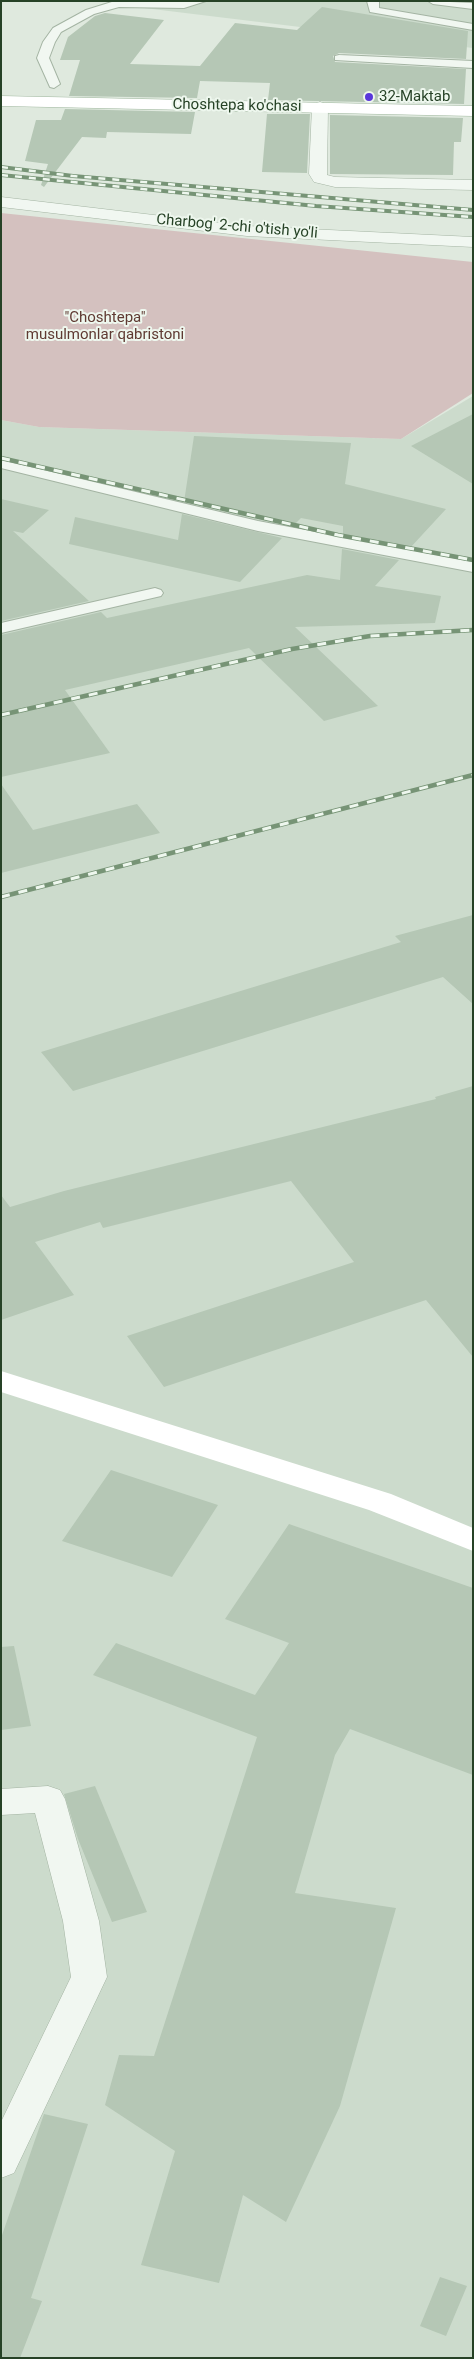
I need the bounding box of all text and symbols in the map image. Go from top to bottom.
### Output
place label: 32-Maktab [379,88,450,106]
marker: 32-Maktab [363,91,375,103]
street label: Choshtepa ko'chasi [172,96,302,116]
street label: Charbog' 2-chi o'tish yo'li [156,211,318,243]
park label: "Choshtepa" musulmonlar qabristoni [26,309,184,344]

